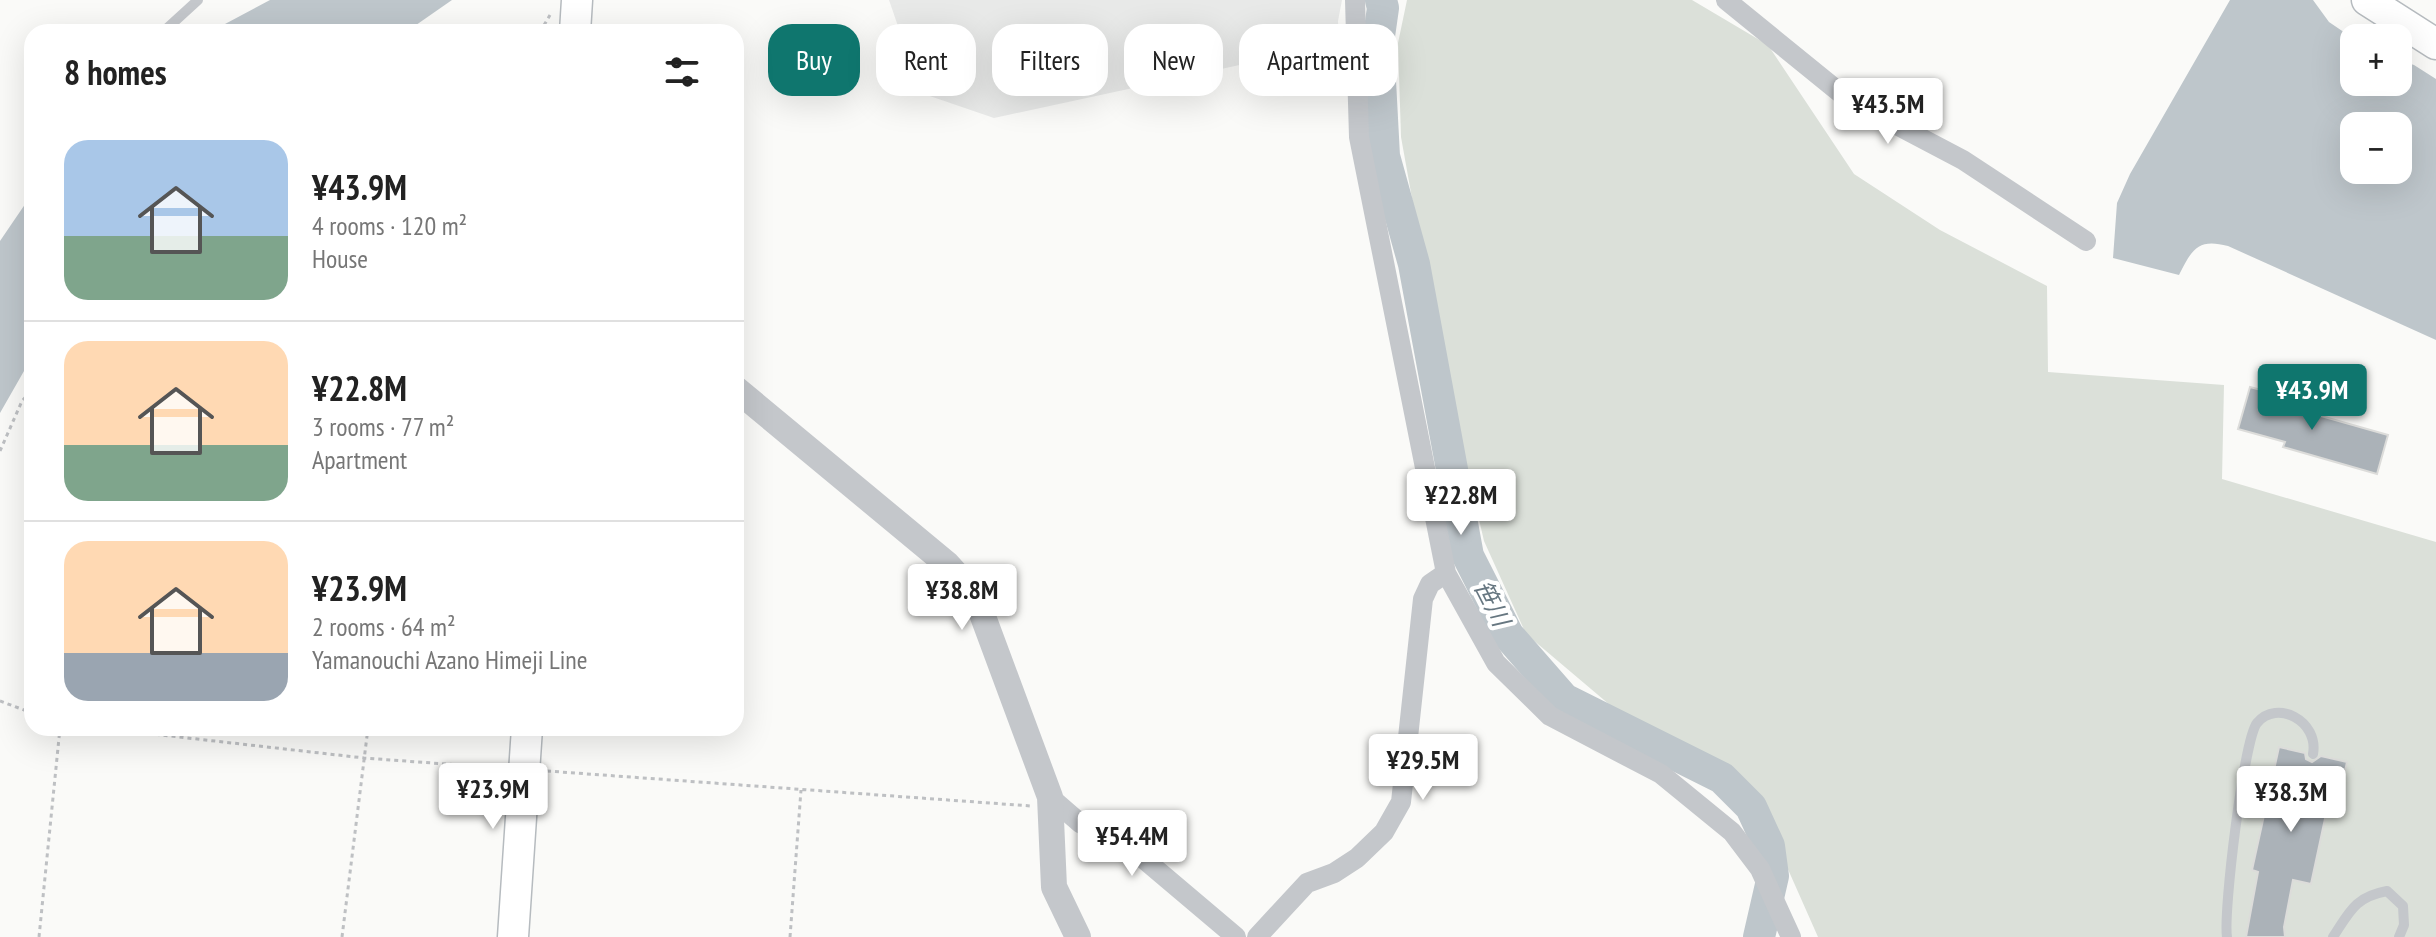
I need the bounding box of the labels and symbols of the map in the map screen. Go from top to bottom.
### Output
pin: ¥43.5M [1823,78,1953,146]
pin: ¥43.9M [2247,364,2377,432]
pin: ¥22.8M [1396,469,1526,537]
pin: ¥38.8M [897,564,1027,632]
water label: 笹川 [1467,575,1518,634]
pin: ¥29.5M [1358,734,1488,802]
pin: ¥23.9M [428,763,558,831]
pin: ¥38.3M [2226,766,2356,834]
pin: ¥54.4M [1067,810,1197,878]

